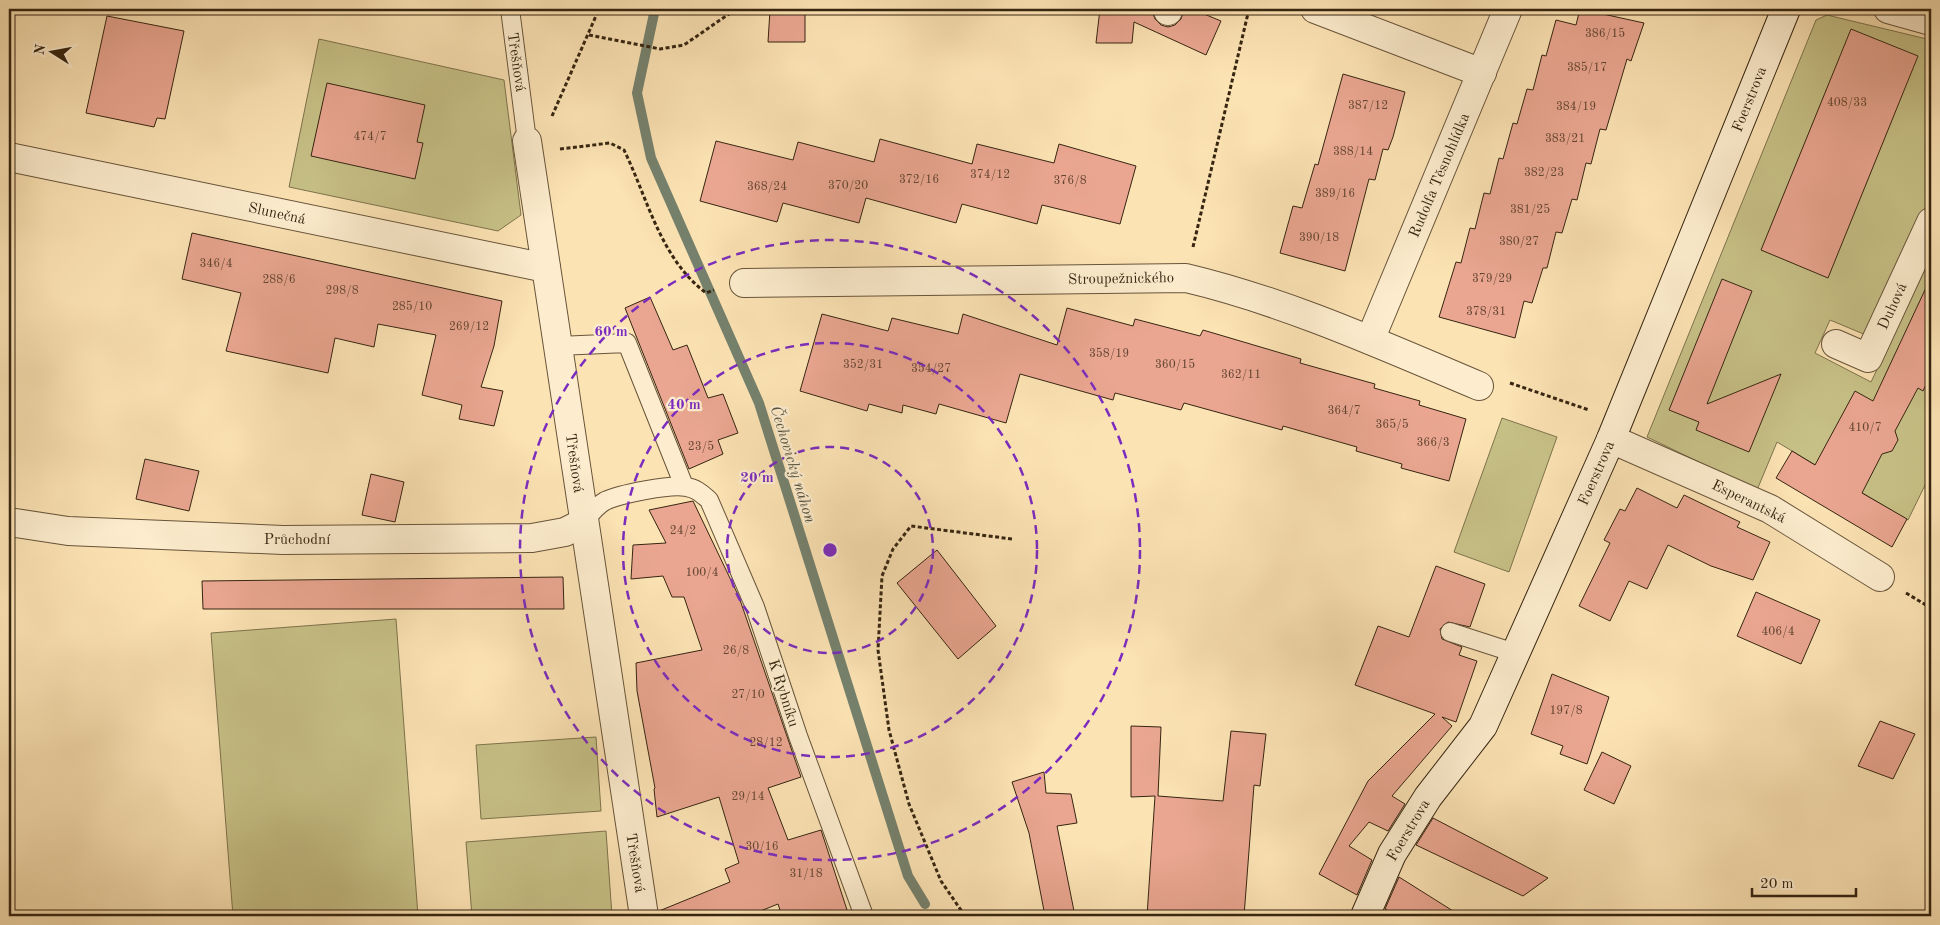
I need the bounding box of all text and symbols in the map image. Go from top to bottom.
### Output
house number: 386/15 [1585,27,1625,40]
north arrow [28,28,78,78]
street label: Třešňová [504,31,527,94]
text: N [32,43,48,56]
house number: 385/17 [1567,61,1607,74]
street label: Foerstrova [1730,64,1771,134]
house number: 408/33 [1827,97,1867,109]
house number: 387/12 [1348,100,1388,112]
house number: 384/19 [1556,101,1596,113]
street label: Rudolfa Těsnohlídka [1407,111,1474,240]
house number: 474/7 [353,131,387,143]
house number: 383/21 [1545,133,1585,145]
house number: 388/14 [1333,146,1373,158]
house number: 382/23 [1524,167,1564,179]
house number: 374/12 [970,169,1010,181]
house number: 372/16 [899,174,939,186]
house number: 376/8 [1053,175,1087,187]
house number: 370/20 [828,180,868,192]
house number: 368/24 [747,181,787,193]
house number: 389/16 [1315,188,1355,200]
street label: Slunečná [247,201,307,228]
house number: 381/25 [1510,203,1550,216]
house number: 390/18 [1299,232,1339,244]
house number: 380/27 [1499,236,1539,248]
house number: 346/4 [199,258,233,270]
street label: Stroupežnického [1068,271,1174,288]
house number: 379/29 [1472,273,1512,285]
house number: 288/6 [262,274,296,286]
street label: Duhová [1876,280,1911,332]
house number: 298/8 [325,285,359,297]
house number: 285/10 [392,300,432,313]
house number: 378/31 [1466,306,1506,318]
house number: 269/12 [449,321,489,333]
text: 60 m [594,325,628,340]
house number: 358/19 [1089,347,1129,360]
house number: 352/31 [843,358,883,371]
house number: 360/15 [1155,358,1195,371]
house number: 354/27 [911,362,951,375]
house number: 362/11 [1221,369,1261,381]
text: 40 m [667,398,701,413]
water label: Čechovický náhon [767,403,820,525]
house number: 364/7 [1327,405,1361,417]
house number: 365/5 [1375,418,1409,431]
house number: 410/7 [1848,422,1882,434]
street label: Třešňová [562,432,585,495]
house number: 366/3 [1416,437,1450,449]
street label: Foerstrova [1576,438,1619,508]
house number: 23/5 [688,440,714,453]
text: 20 m [740,471,774,486]
street label: Esperantská [1709,478,1788,527]
house number: 24/2 [670,525,696,537]
street label: Průchodní [264,533,331,548]
centre of rings [821,541,839,559]
house number: 100/4 [685,567,719,579]
house number: 406/4 [1761,626,1795,638]
house number: 26/8 [723,645,749,657]
street label: K Rybníku [765,658,801,729]
house number: 27/10 [731,689,765,701]
house number: 197/8 [1549,705,1583,717]
house number: 28/12 [749,737,783,749]
house number: 29/14 [731,791,765,803]
street label: Foerstrova [1385,797,1434,864]
street label: Třešňová [622,832,647,895]
house number: 30/16 [745,841,779,853]
scale bar [1752,865,1856,897]
house number: 31/18 [789,868,823,880]
text: 20 m [1760,877,1794,892]

